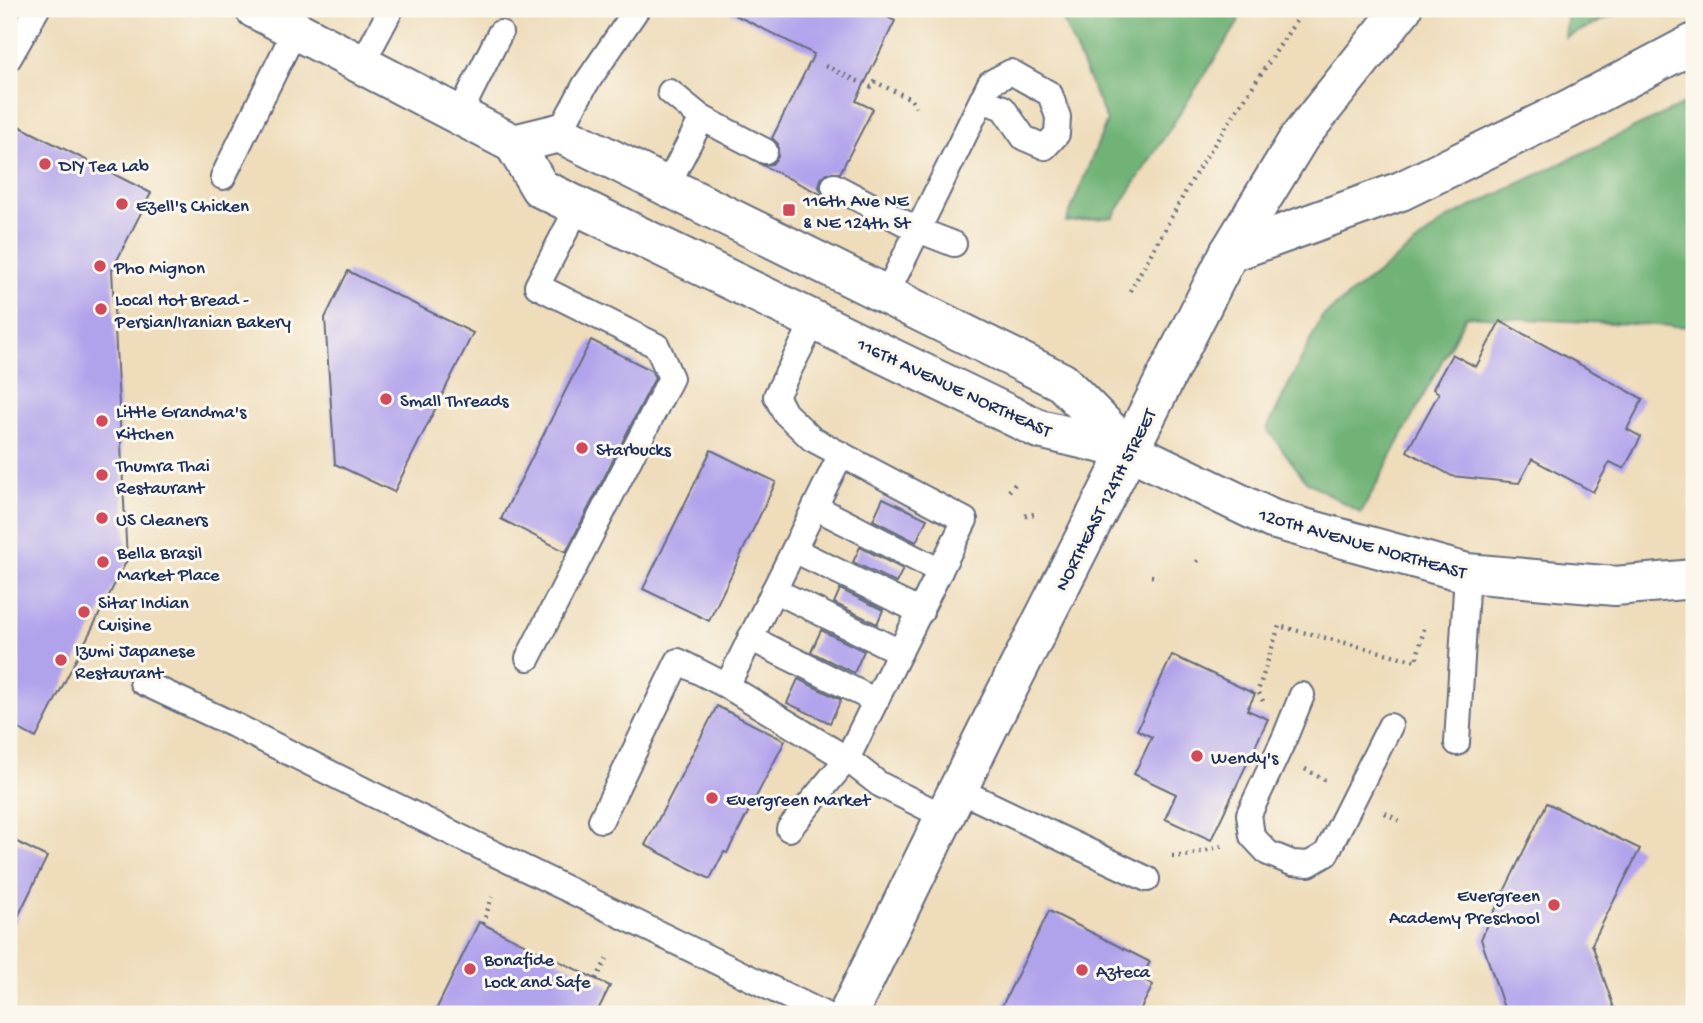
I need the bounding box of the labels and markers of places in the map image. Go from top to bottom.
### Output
marker: DIY Tea Lab [37,156,53,172]
place label: DIY Tea Lab [57,156,149,179]
place label: 116th Ave NE & NE 124th St [802,191,912,236]
marker: Ezell's Chicken [114,196,130,212]
place label: Ezell's Chicken [136,196,249,219]
marker: 116th Ave NE & NE 124th St [781,202,797,218]
marker: Pho Mignon [92,258,108,274]
place label: Pho Mignon [113,258,205,281]
place label: Local Hot Bread - Persian/Iranian Bakery [114,290,292,335]
marker: Local Hot Bread - Persian/Iranian Bakery [93,301,109,317]
marker: Small Threads [378,391,394,407]
place label: Small Threads [400,391,509,414]
place label: Little Grandma's Kitchen [116,402,247,447]
marker: Little Grandma's Kitchen [94,413,110,429]
marker: Starbucks [574,440,590,456]
place label: Starbucks [596,440,672,463]
place label: Thumra Thai Restaurant [115,456,210,501]
marker: Thumra Thai Restaurant [94,467,110,483]
marker: US Cleaners [94,510,110,526]
place label: US Cleaners [116,510,209,533]
place label: Bella Brasil Market Place [116,543,220,588]
marker: Bella Brasil Market Place [95,554,111,570]
place label: Sitar Indian Cuisine [98,593,189,638]
marker: Sitar Indian Cuisine [76,604,92,620]
place label: Izumi Japanese Restaurant [75,641,195,686]
marker: Izumi Japanese Restaurant [53,652,69,668]
marker: Wendy's [1189,748,1205,764]
place label: Wendy's [1211,748,1279,771]
marker: Evergreen Market [704,790,720,806]
place label: Evergreen Market [726,790,872,813]
place label: Evergreen Academy Preschool [1389,886,1540,931]
marker: Evergreen Academy Preschool [1546,897,1562,913]
place label: Bonafide Lock and Safe [483,950,591,995]
marker: Bonafide Lock and Safe [462,961,478,977]
marker: Azteca [1074,962,1090,978]
place label: Azteca [1096,962,1152,985]

